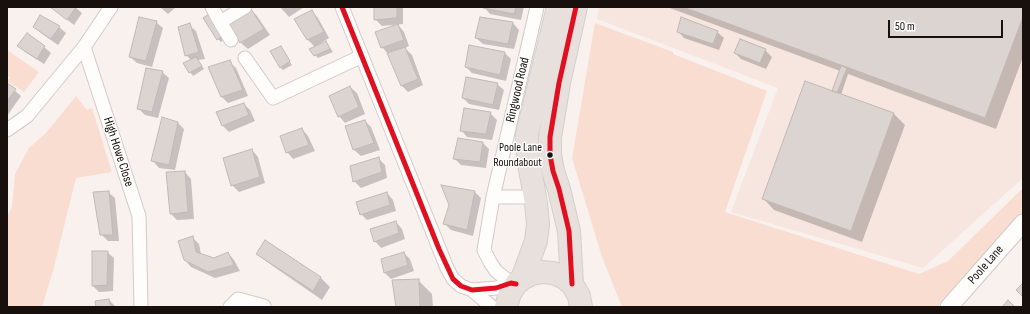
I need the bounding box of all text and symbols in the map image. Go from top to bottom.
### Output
scale bar [890,12,1005,38]
text: 50 m [895,19,915,34]
street label: Ringwood Road [503,56,533,124]
street label: High Howe Close [99,115,137,189]
place label: Poole Lane Roundabout [493,141,542,169]
marker: Poole Lane Roundabout [545,150,555,160]
street label: Poole Lane [965,242,1007,288]

